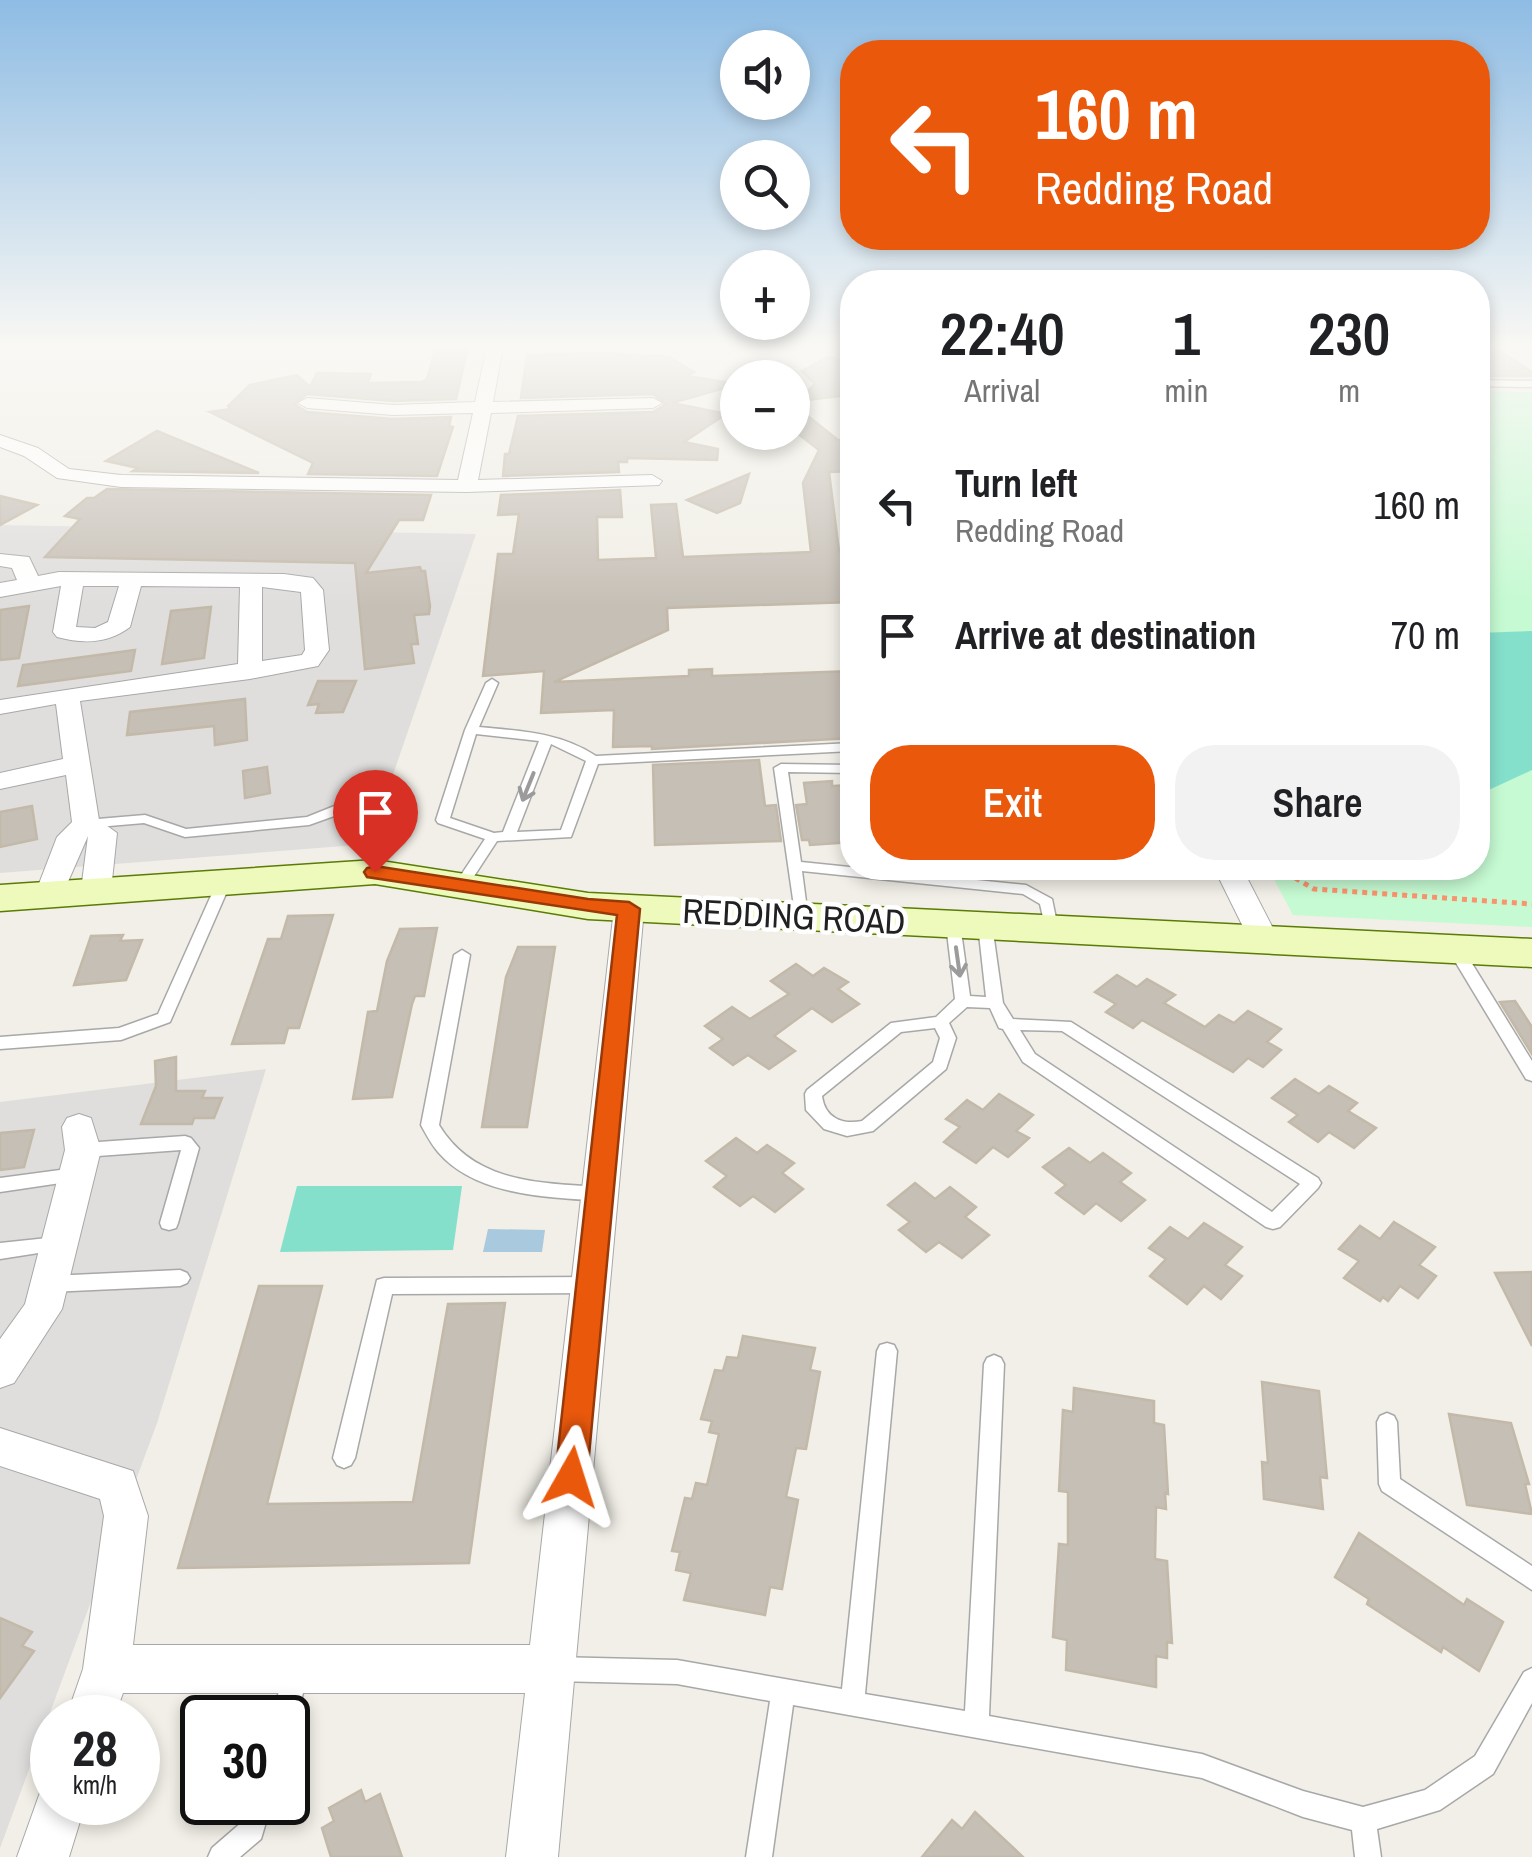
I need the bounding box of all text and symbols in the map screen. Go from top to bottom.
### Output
map controls [720,30,810,450]
button: sound [720,30,810,120]
text: 160 m [1035,67,1198,161]
icon: left [870,80,1000,210]
button: search [720,140,810,230]
text: Redding Road [1035,157,1273,218]
button: + [720,250,810,340]
text: 22:40 [940,293,1065,374]
text: 1 [1173,293,1200,374]
text: 230 [1308,293,1390,374]
button: − [720,360,810,450]
text: Arrival [964,369,1040,412]
text: min [1165,369,1208,412]
text: m [1338,369,1360,412]
text: Turn left [955,458,1077,509]
icon: left [870,478,925,533]
text: 160 m [1373,480,1460,531]
text: Redding Road [955,509,1124,552]
icon: arrive [870,608,925,663]
text: Arrive at destination [955,610,1256,661]
text: 70 m [1391,610,1460,661]
button: Exit [870,745,1155,860]
button: Share [1175,745,1460,860]
pin [333,770,418,873]
one-way arrow [517,772,535,802]
icon: arrive [348,785,403,840]
street label: REDDING ROAD [681,887,907,945]
one-way arrow [950,946,968,978]
position arrow [519,1425,623,1529]
speed limit sign: 30 [180,1695,310,1825]
text: 28 [72,1714,118,1782]
text: km/h [73,1768,117,1802]

